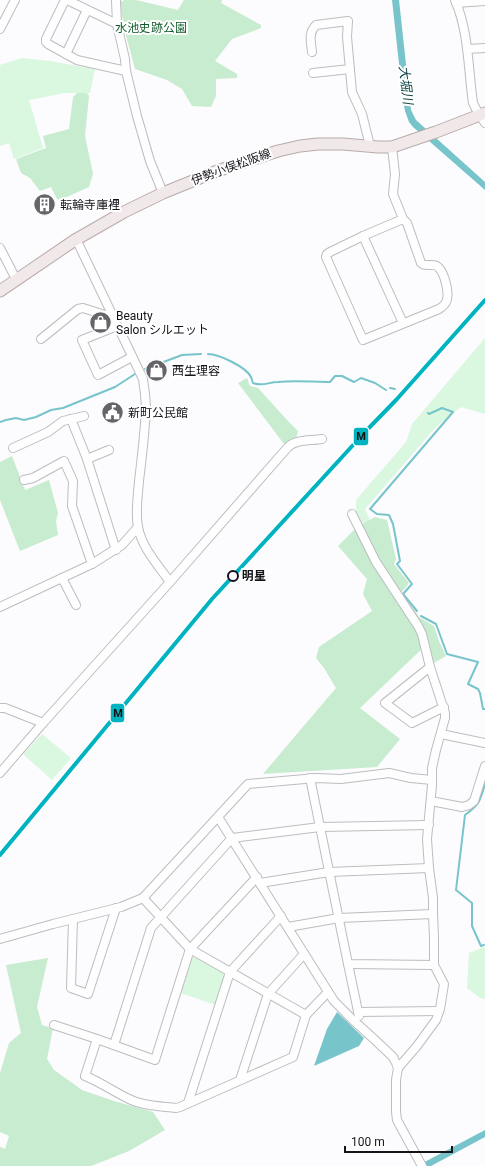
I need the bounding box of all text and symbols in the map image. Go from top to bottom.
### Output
park label: 水池史跡公園 [115,21,187,35]
water label: 大堀川 [396,65,416,107]
street label: 伊勢小俣松阪線 [189,146,273,188]
building icon: 転輪寺庫裡 [32,192,58,218]
place label: 転輪寺庫裡 [60,198,120,212]
place label: Beauty Salon シルエット [116,309,209,337]
shop icon: Beauty Salon シルエット [88,310,114,336]
shop icon: 西生理容 [143,358,169,384]
place label: 西生理容 [172,364,220,378]
public building icon: 新町公民館 [99,400,125,426]
place label: 新町公民館 [128,406,188,420]
line badge: M [353,427,369,446]
text: M [356,430,366,443]
place label: 明星 [242,569,266,583]
marker: 明星 [227,570,239,582]
line badge: M [110,703,125,723]
text: M [113,707,123,720]
scale bar [345,1128,452,1154]
text: 100 m [351,1135,385,1149]

